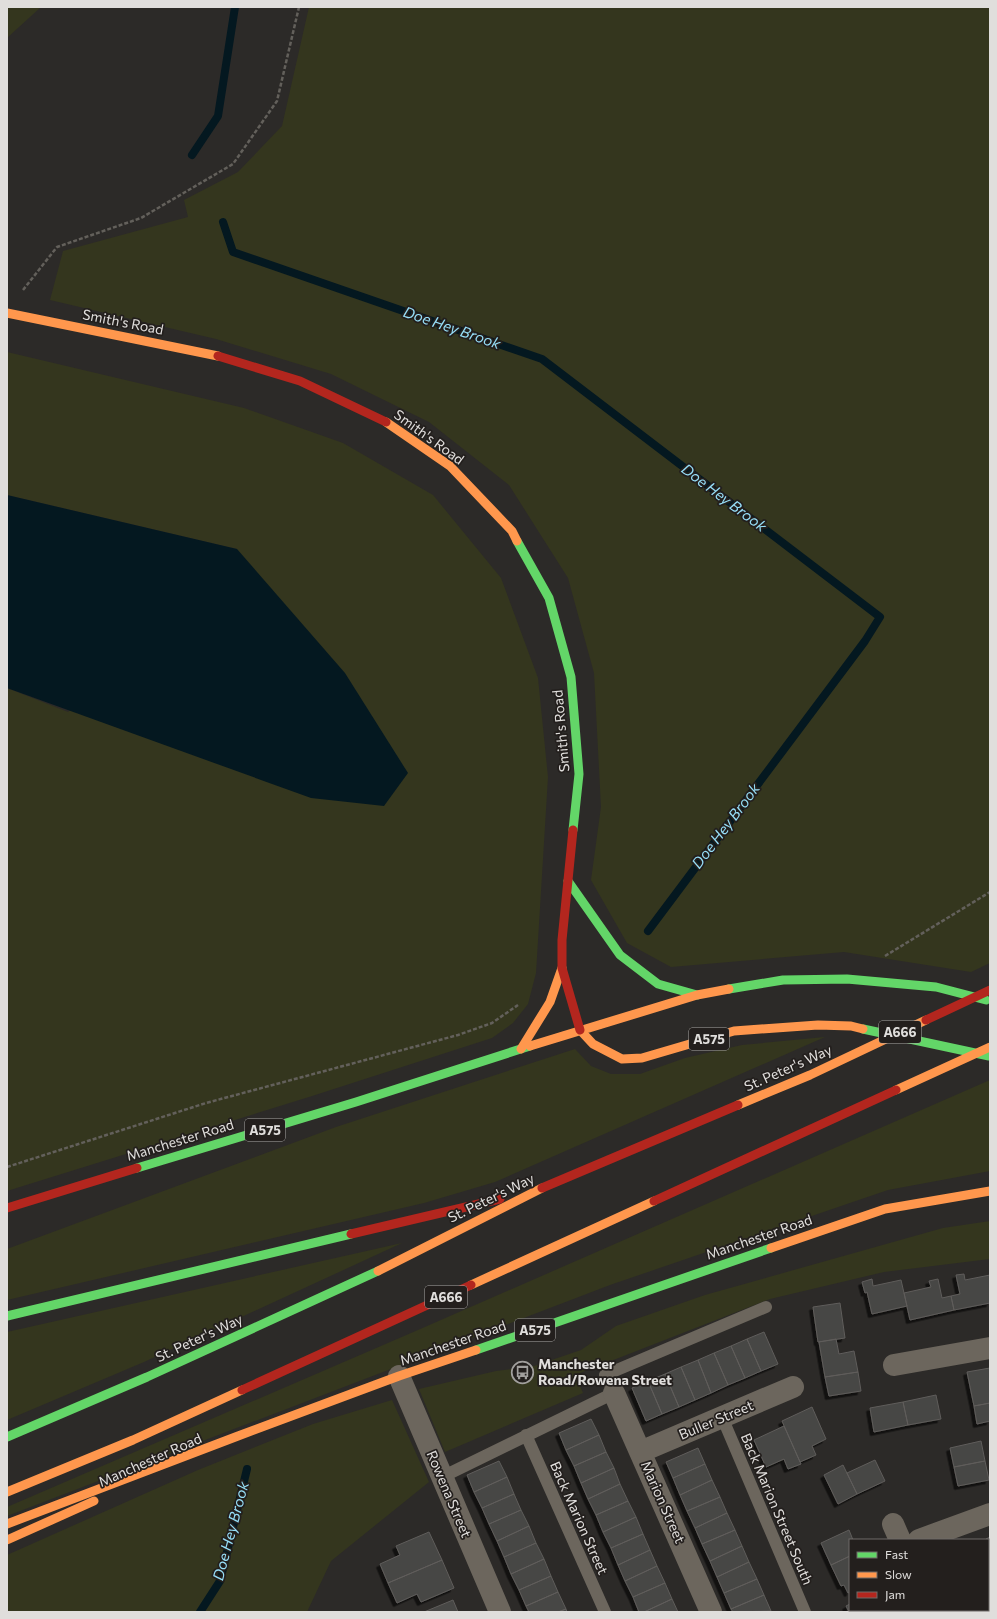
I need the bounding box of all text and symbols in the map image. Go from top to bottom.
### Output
water label: Doe Hey Brook [401,302,504,352]
street label: Smith's Road [81,305,165,338]
street label: Smith's Road [391,406,468,468]
water label: Doe Hey Brook [679,459,771,536]
street label: Smith's Road [548,689,573,773]
water label: Doe Hey Brook [687,779,764,871]
road number: A666 [879,1021,921,1043]
road number: A575 [689,1028,729,1050]
street label: St. Peter's Way [741,1041,834,1094]
street label: Manchester Road [124,1115,236,1164]
road number: A575 [245,1119,285,1141]
street label: St. Peter's Way [445,1169,537,1226]
street label: Manchester Road [703,1210,814,1263]
road number: A666 [425,1286,467,1308]
street label: St. Peter's Way [153,1310,245,1365]
street label: Manchester Road [397,1316,508,1369]
road number: A575 [515,1319,555,1341]
place label: Manchester Road/Rowena Street [538,1355,672,1388]
bus stop icon: Manchester Road/Rowena Street [510,1359,536,1385]
street label: Buller Street [676,1396,756,1443]
street label: Manchester Road [96,1429,204,1490]
street label: Back Marion Street South [738,1431,817,1587]
street label: Rowena Street [423,1448,476,1540]
street label: Marion Street [638,1458,689,1546]
street label: Back Marion Street [547,1459,612,1577]
water label: Doe Hey Brook [208,1478,252,1582]
legend [849,1539,989,1611]
text: Fast [885,1547,908,1561]
text: Slow [885,1567,912,1581]
text: Jam [885,1587,905,1602]

